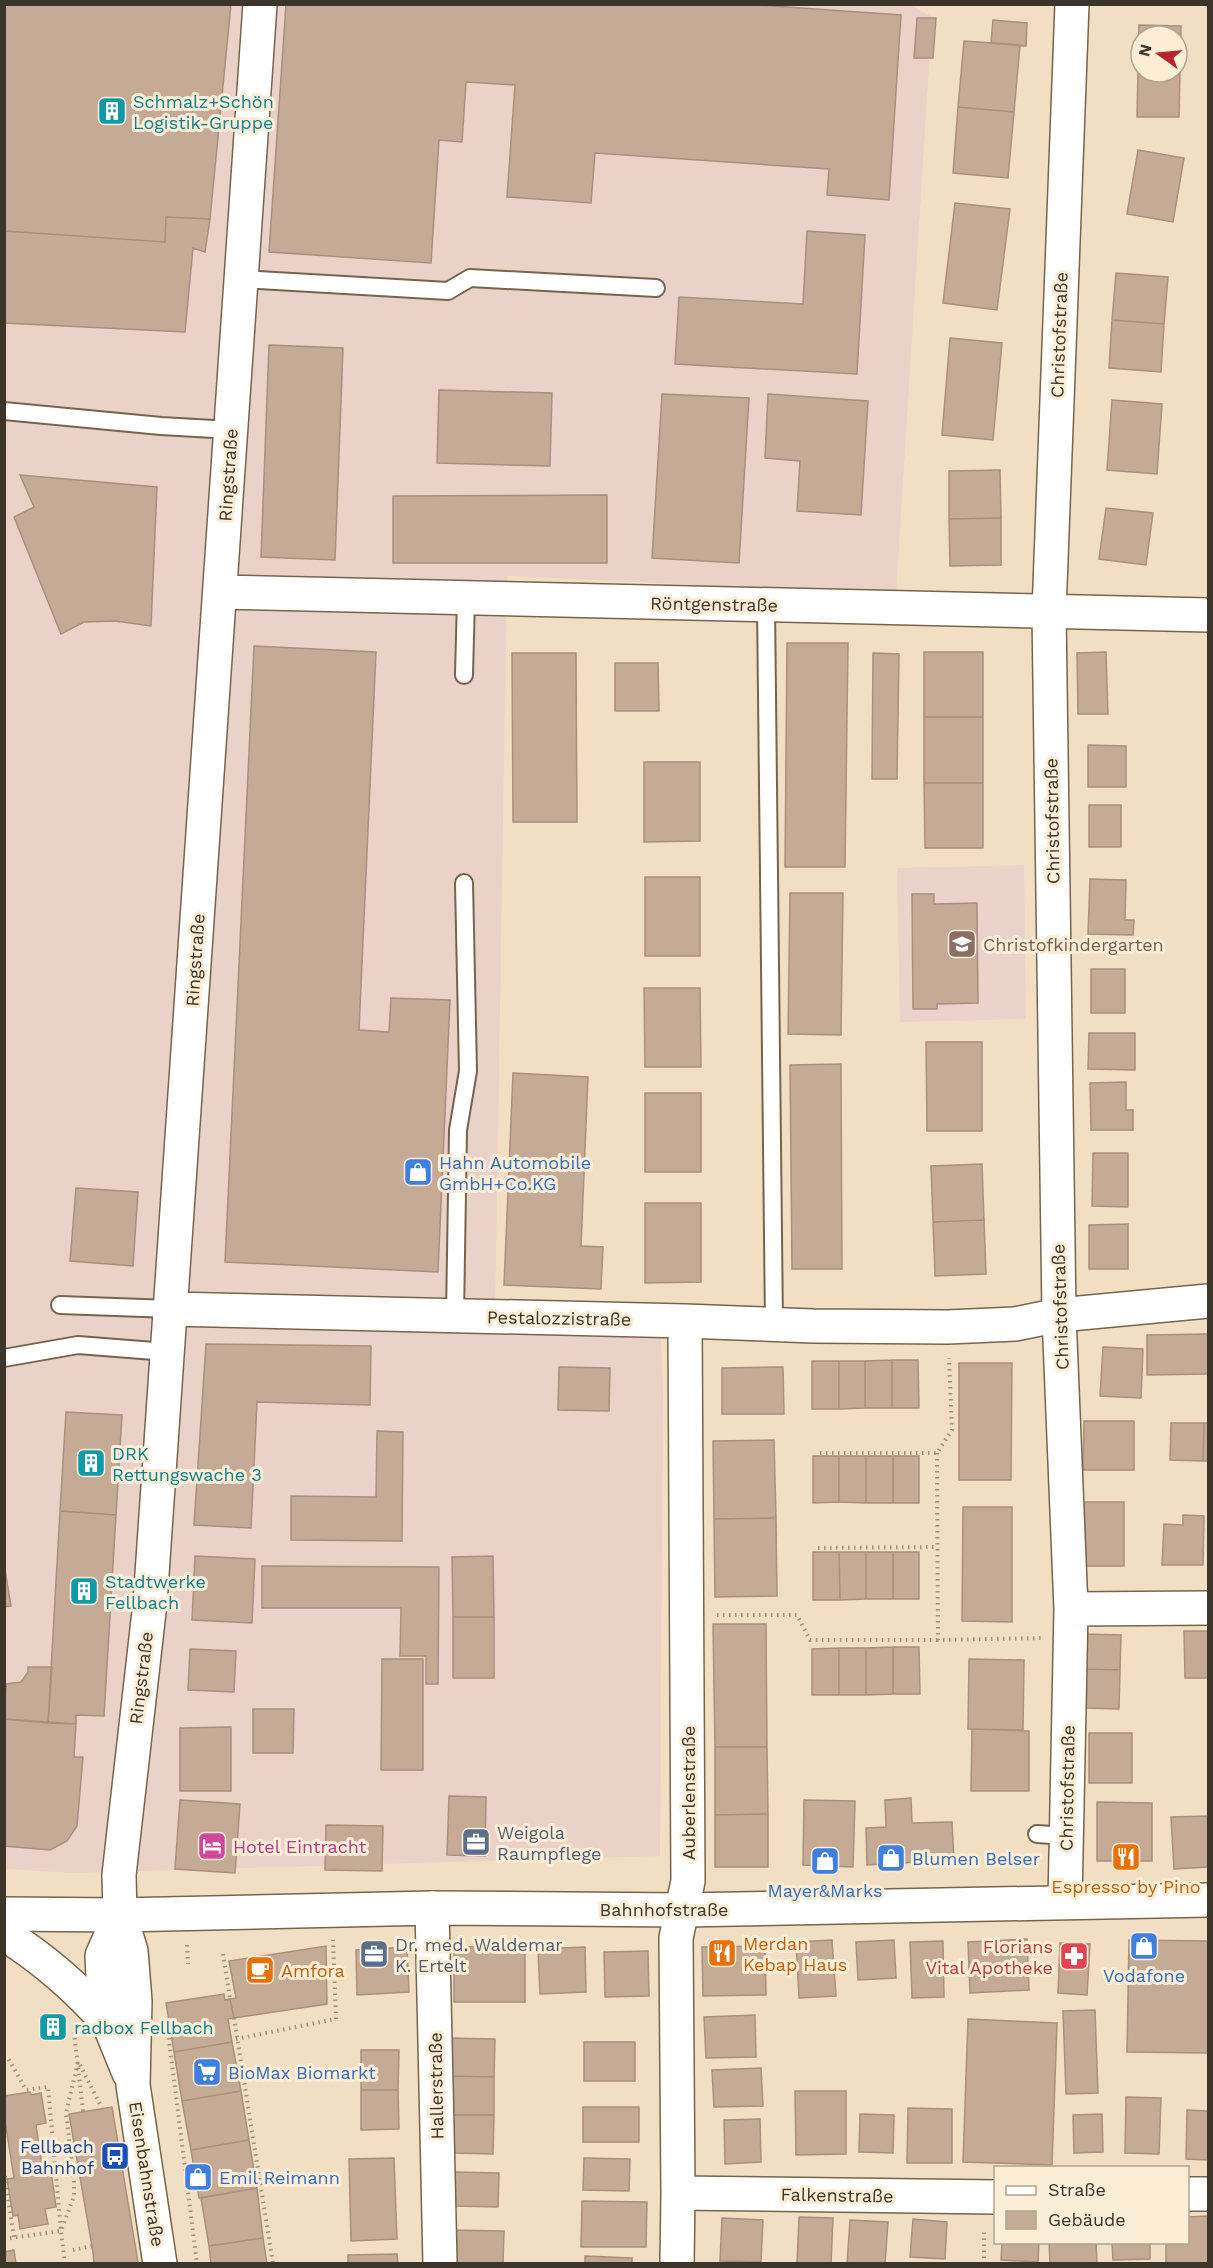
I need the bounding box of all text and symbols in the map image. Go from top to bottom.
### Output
north arrow [1129,24,1189,84]
text: N [1134,42,1156,58]
place label: Schmalz+Schön Logistik-Gruppe [133,91,274,133]
building icon: Schmalz+Schön Logistik-Gruppe [96,95,128,127]
street label: Christofstraße [1046,272,1072,398]
street label: Ringstraße [214,428,242,522]
street label: Röntgenstraße [650,592,778,616]
street label: Christofstraße [1040,758,1064,884]
street label: Ringstraße [181,913,209,1007]
school or university icon: Christofkindergarten [946,928,978,960]
place label: Christofkindergarten [983,934,1164,955]
place label: Hahn Automobile GmbH+Co.KG [439,1152,591,1194]
shop icon: Hahn Automobile GmbH+Co.KG [402,1156,434,1188]
street label: Christofstraße [1047,1244,1073,1370]
street label: Pestalozzistraße [487,1306,631,1330]
place label: DRK Rettungswache 3 [112,1443,262,1485]
building icon: DRK Rettungswache 3 [75,1447,107,1479]
place label: Stadtwerke Fellbach [105,1571,206,1613]
building icon: Stadtwerke Fellbach [68,1575,100,1607]
street label: Ringstraße [125,1630,157,1726]
street label: Christofstraße [1055,1725,1079,1851]
street label: Auberlenstraße [678,1726,699,1860]
place label: Weigola Raumpflege [497,1822,601,1864]
office icon: Weigola Raumpflege [460,1826,492,1858]
hotel icon: Hotel Eintracht [196,1830,228,1862]
place label: Hotel Eintracht [233,1836,367,1857]
restaurant icon: Espresso by Pino [1110,1841,1142,1873]
shop icon: Blumen Belser [875,1842,907,1874]
shop icon: Mayer&Marks [809,1845,841,1877]
place label: Blumen Belser [912,1848,1040,1869]
place label: Espresso by Pino [1051,1876,1201,1897]
place label: Mayer&Marks [768,1880,882,1901]
street label: Bahnhofstraße [600,1899,728,1920]
shop icon: Vodafone [1128,1930,1160,1962]
place label: Merdan Kebap Haus [743,1933,847,1975]
place label: Dr. med. Waldemar K. Ertelt [395,1934,563,1976]
place label: Florians Vital Apotheke [925,1936,1053,1978]
restaurant icon: Merdan Kebap Haus [706,1937,738,1969]
office icon: Dr. med. Waldemar K. Ertelt [358,1938,390,1970]
pharmacy icon: Florians Vital Apotheke [1058,1940,1090,1972]
cafe icon: Amfora [244,1954,276,1986]
place label: Amfora [281,1960,345,1981]
place label: Vodafone [1103,1965,1185,1986]
building icon: radbox Fellbach [37,2011,69,2043]
place label: radbox Fellbach [74,2017,214,2038]
street label: Hallerstraße [425,2032,447,2140]
supermarket icon: BioMax Biomarkt [191,2056,223,2088]
place label: BioMax Biomarkt [228,2062,376,2083]
street label: Eisenbahnstraße [125,2100,169,2248]
place label: Fellbach Bahnhof [20,2136,94,2178]
bus stop icon: Fellbach Bahnhof [99,2140,131,2172]
shop icon: Emil Reimann [182,2161,214,2193]
legend [994,2166,1189,2244]
place label: Emil Reimann [219,2167,340,2188]
text: Straße [1048,2179,1106,2200]
street label: Falkenstraße [780,2184,894,2206]
text: Gebäude [1048,2209,1126,2230]

